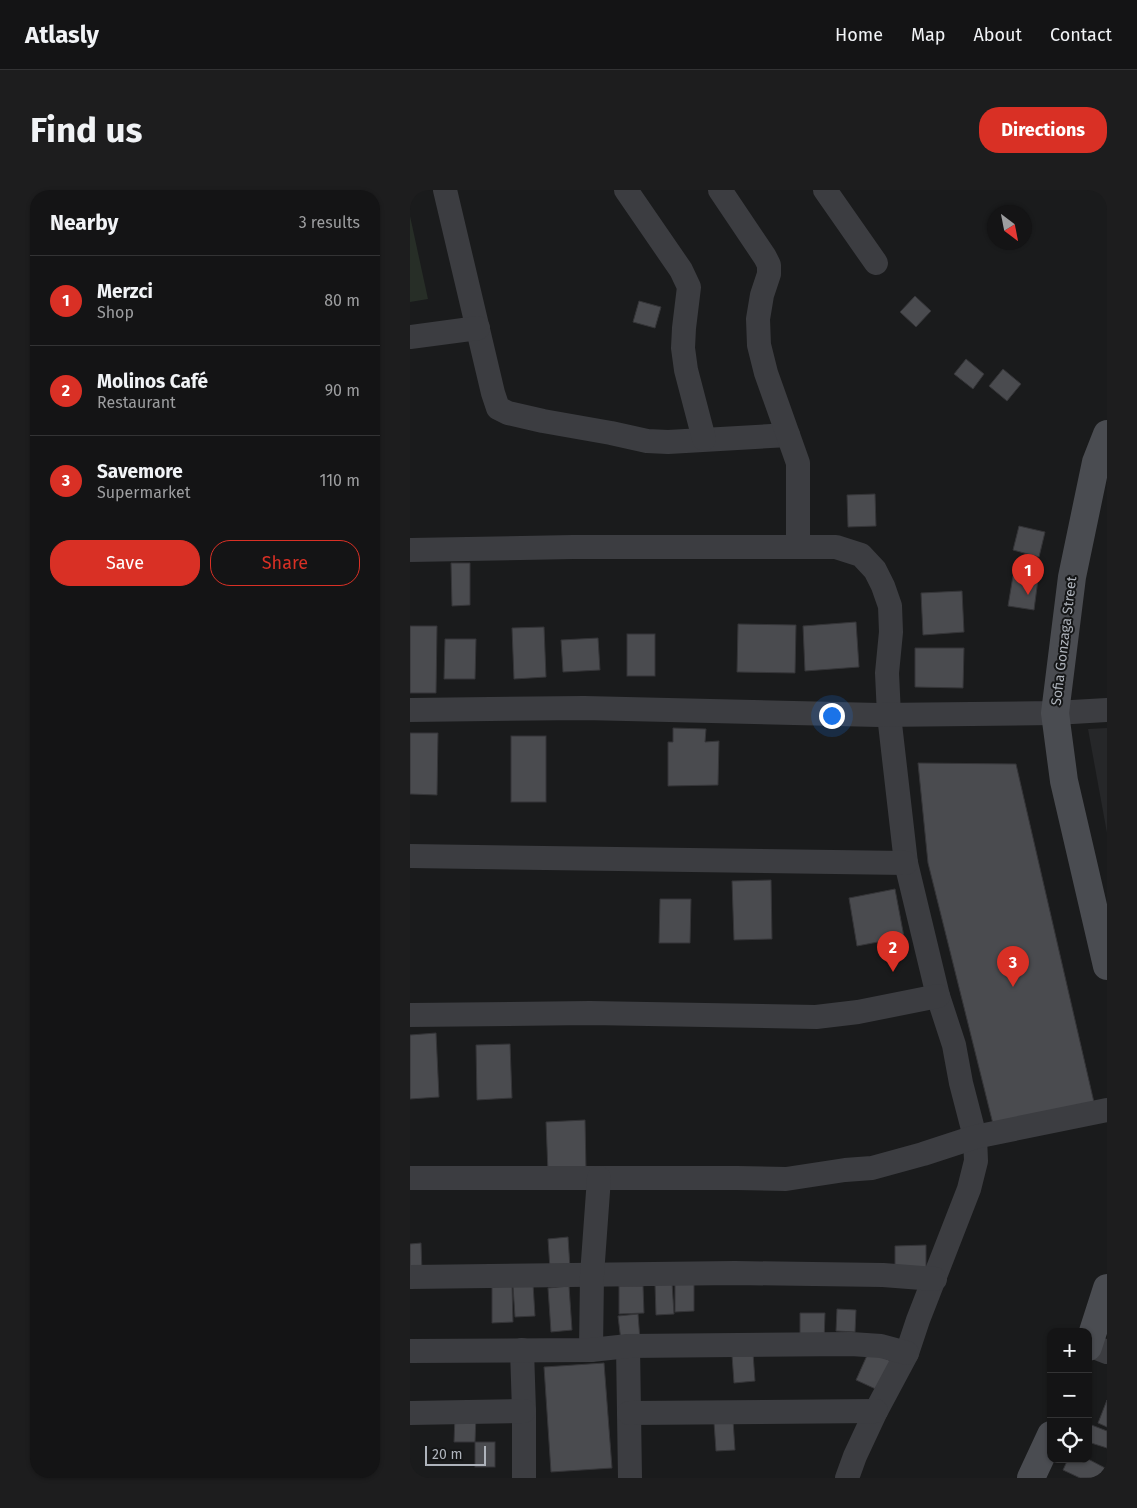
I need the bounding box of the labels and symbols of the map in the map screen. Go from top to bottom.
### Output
north arrow [987,205,1032,250]
pin: 1 [1012,554,1044,595]
street label: Sofia Gonzaga Street [1048,574,1080,707]
your location [819,703,845,729]
pin: 2 [877,931,909,972]
pin: 3 [997,946,1029,987]
scale bar [425,1443,486,1466]

